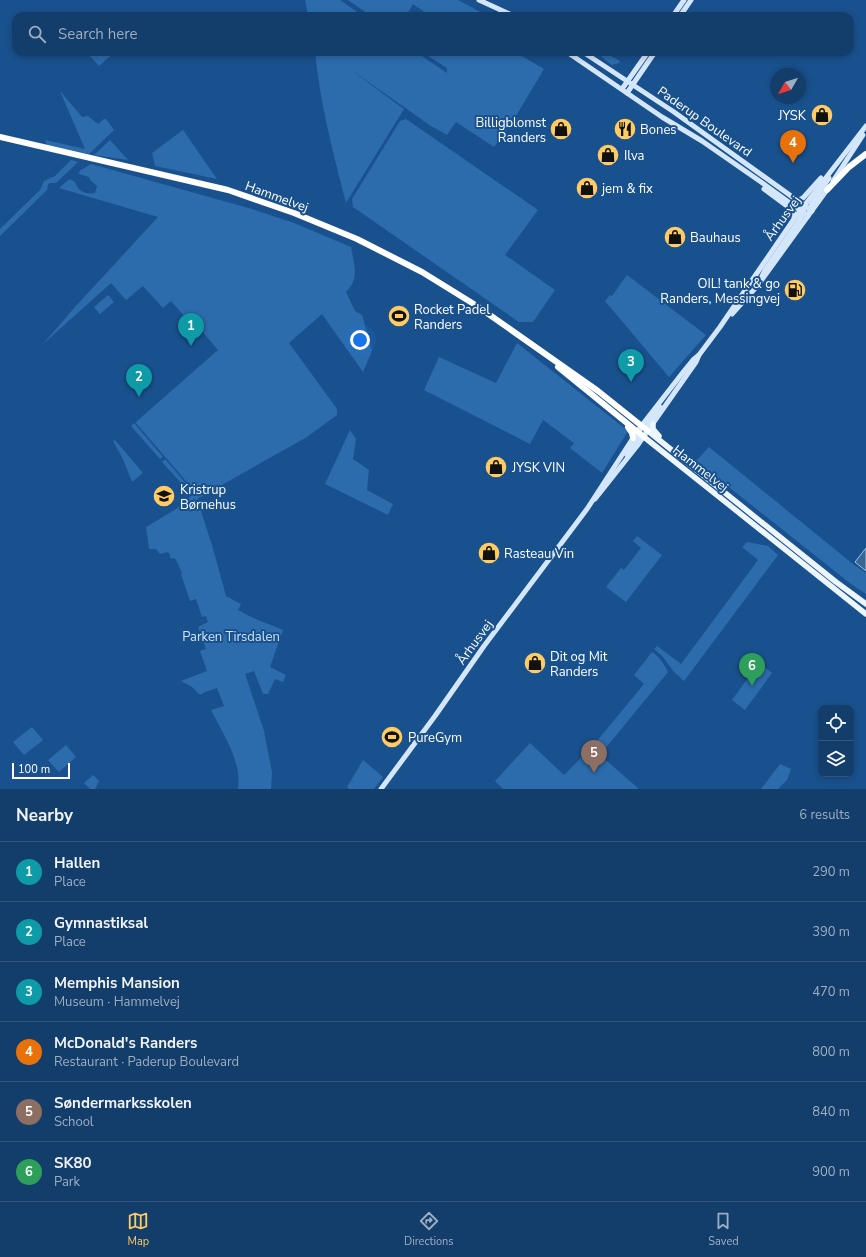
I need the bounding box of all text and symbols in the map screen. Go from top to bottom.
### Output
search box [12,12,854,56]
icon: search [26,23,48,45]
text: Search here [58,24,138,44]
north arrow [770,68,806,104]
street label: Paderup Boulevard [654,82,755,161]
shop icon: JYSK [809,102,835,128]
place label: JYSK [777,107,807,125]
place label: Billigblomst Randers [475,114,546,147]
shop icon: Billigblomst Randers [548,116,574,142]
restaurant icon: Bones [612,116,638,142]
place label: Bones [640,121,677,139]
pin: 4 [780,130,806,163]
shop icon: Ilva [595,142,621,168]
place label: Ilva [624,147,644,165]
shop icon: jem & fix [574,175,600,201]
street label: Hammelvej [242,177,311,217]
place label: jem & fix [601,180,653,198]
street label: Århusvej [760,192,805,245]
shop icon: Bauhaus [662,224,688,250]
place label: Bauhaus [690,229,741,247]
place label: OIL! tank & go Randers, Messingvej [660,275,780,308]
fuel station icon: OIL! tank & go Randers, Messingvej [782,277,808,303]
place label: Rocket Padel Randers [414,301,490,334]
sports icon: Rocket Padel Randers [386,303,412,329]
pin: 1 [178,313,204,346]
your location [350,330,370,350]
pin: 3 [618,349,644,382]
pin: 2 [126,364,152,397]
street label: Hammelvej [669,441,732,496]
shop icon: JYSK VIN [483,454,509,480]
place label: JYSK VIN [511,459,565,477]
place label: Kristrup Børnehus [180,481,236,514]
school or university icon: Kristrup Børnehus [151,483,177,509]
shop icon: Rasteau Vin [476,540,502,566]
place label: Rasteau Vin [504,545,574,563]
street label: Århusvej [452,616,497,669]
park label: Parken Tirsdalen [182,628,280,646]
place label: Dit og Mit Randers [550,648,608,681]
shop icon: Dit og Mit Randers [522,650,548,676]
pin: 6 [739,653,765,686]
map controls [818,705,854,777]
button: locate [818,705,854,741]
sports icon: PureGym [379,724,405,750]
place label: PureGym [408,729,462,747]
pin: 5 [581,740,607,773]
button: layers [818,741,854,777]
scale bar [12,761,70,780]
text: 100 m [18,762,50,777]
text: Nearby [16,804,73,827]
text: 6 results [799,806,850,824]
text: Hallen [54,853,100,873]
text: 1 [25,863,33,881]
text: 290 m [812,863,850,881]
text: Place [54,873,86,891]
text: Gymnastiksal [54,913,148,933]
text: 2 [25,923,33,941]
text: 390 m [812,923,850,941]
text: Place [54,933,86,951]
text: Memphis Mansion [54,973,180,993]
text: 3 [25,983,33,1001]
text: 470 m [812,983,850,1001]
text: Museum · Hammelvej [54,993,180,1011]
text: McDonald's Randers [54,1033,197,1053]
text: 4 [25,1043,33,1061]
text: 800 m [812,1043,850,1061]
text: Restaurant · Paderup Boulevard [54,1053,239,1071]
text: Søndermarksskolen [54,1093,192,1113]
text: 5 [25,1103,33,1121]
text: 840 m [812,1103,850,1121]
text: School [54,1113,94,1131]
text: SK80 [54,1153,91,1173]
text: 6 [25,1163,33,1181]
text: 900 m [812,1163,850,1181]
text: Park [54,1173,80,1191]
tab: Map [127,1210,149,1249]
tab: Directions [404,1210,454,1249]
tab: Saved [708,1210,739,1249]

